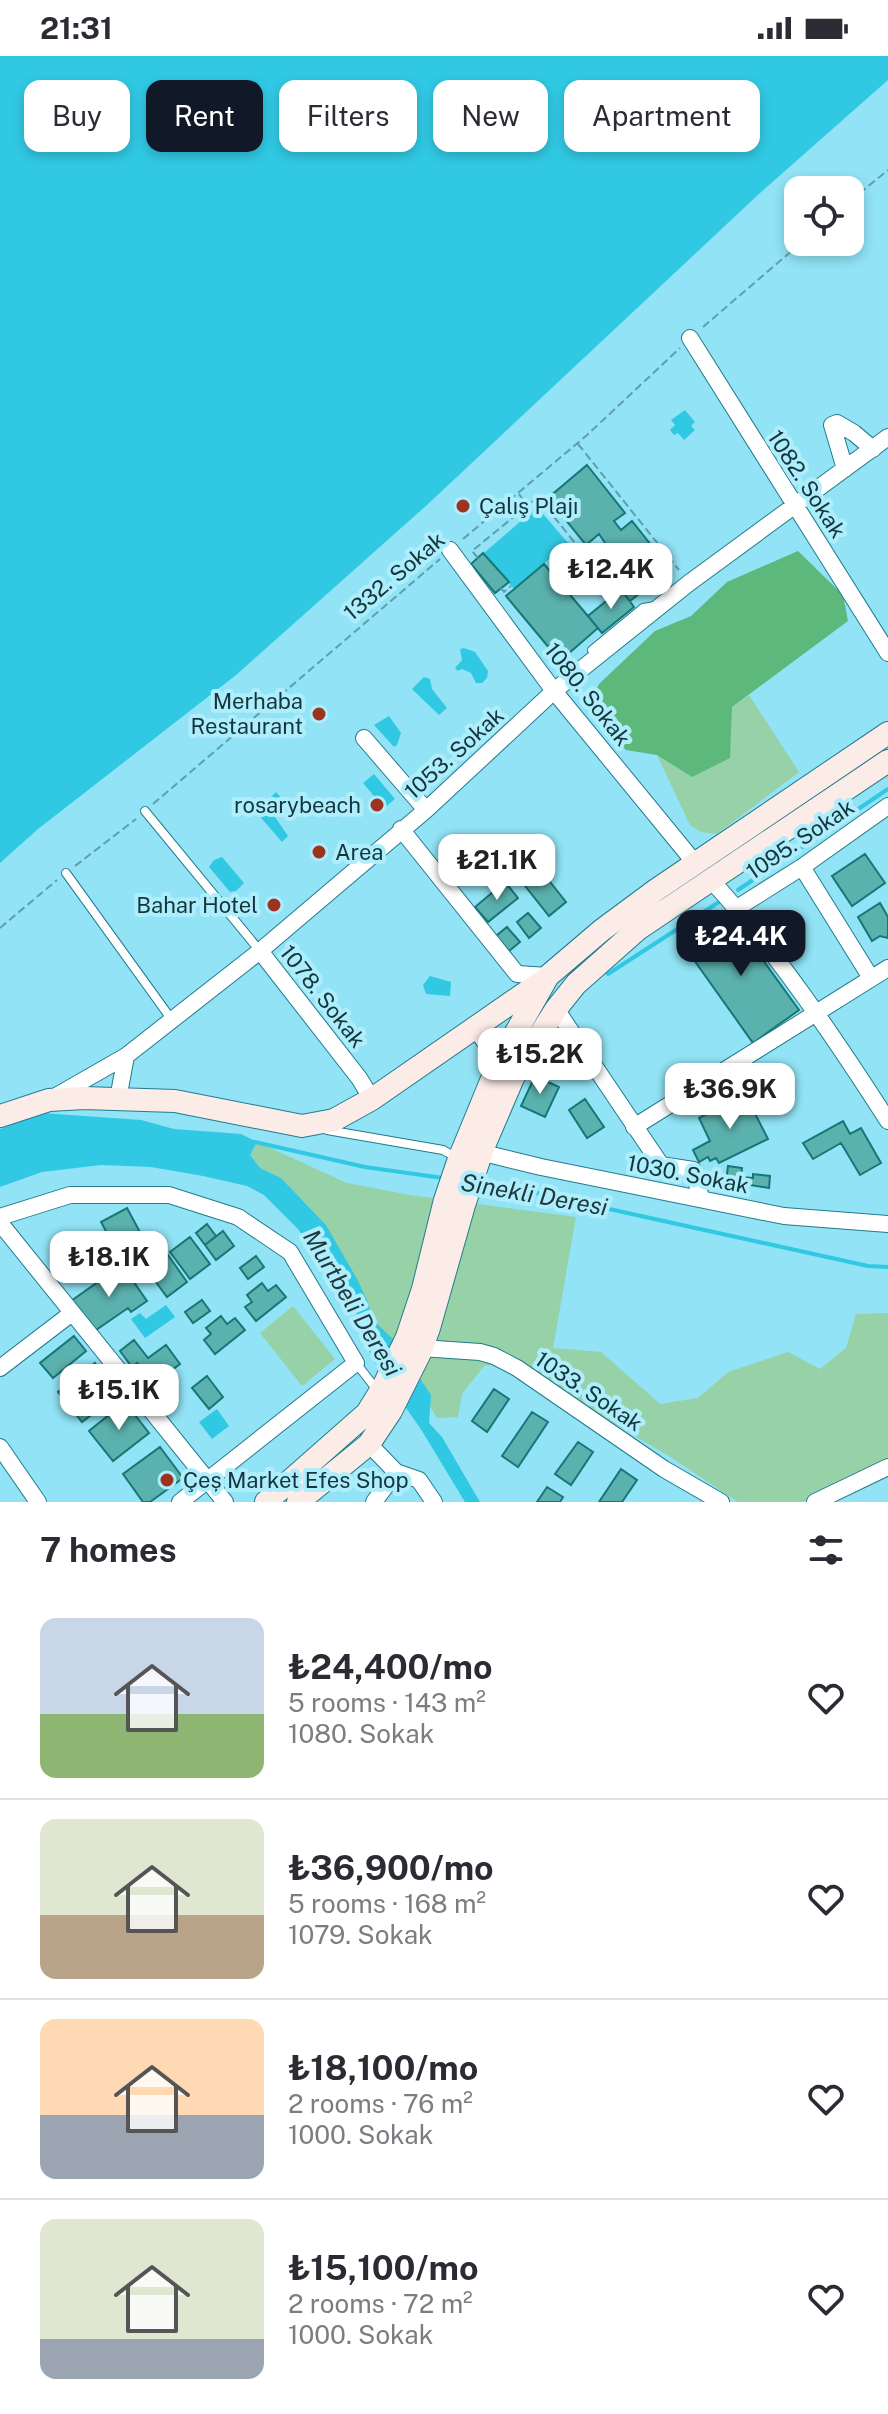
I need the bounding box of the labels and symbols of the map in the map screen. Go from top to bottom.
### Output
street label: 1082. Sokak [762,425,852,543]
place label: Çalış Plajı [479,493,578,519]
marker: Çalış Plajı [454,497,472,515]
street label: 1332. Sokak [338,526,450,626]
pin: ₺12.4K [546,543,676,611]
street label: 1080. Sokak [540,637,636,751]
place label: Merhaba Restaurant [190,688,303,739]
street label: 1053. Sokak [399,702,509,804]
marker: Merhaba Restaurant [310,705,328,723]
place label: rosarybeach [234,792,361,818]
street label: 1095. Sokak [741,794,859,884]
marker: rosarybeach [368,796,386,814]
pin: ₺21.1K [432,834,562,902]
place label: Area [335,839,384,865]
marker: Area [310,843,328,861]
place label: Bahar Hotel [136,892,258,918]
marker: Bahar Hotel [265,896,283,914]
pin: ₺24.4K [676,910,806,978]
street label: 1078. Sokak [275,940,371,1052]
pin: ₺15.2K [475,1028,605,1096]
pin: ₺36.9K [665,1063,795,1131]
street label: 1030. Sokak [625,1149,751,1199]
water label: Sinekli Deresi [459,1167,610,1221]
water label: Murtbeli Deresi [298,1224,408,1381]
pin: ₺18.1K [44,1231,174,1299]
street label: 1033. Sokak [530,1346,648,1436]
pin: ₺15.1K [54,1364,184,1432]
place label: Çeș Market Efes Shop [183,1467,409,1493]
marker: Çeș Market Efes Shop [158,1471,176,1489]

